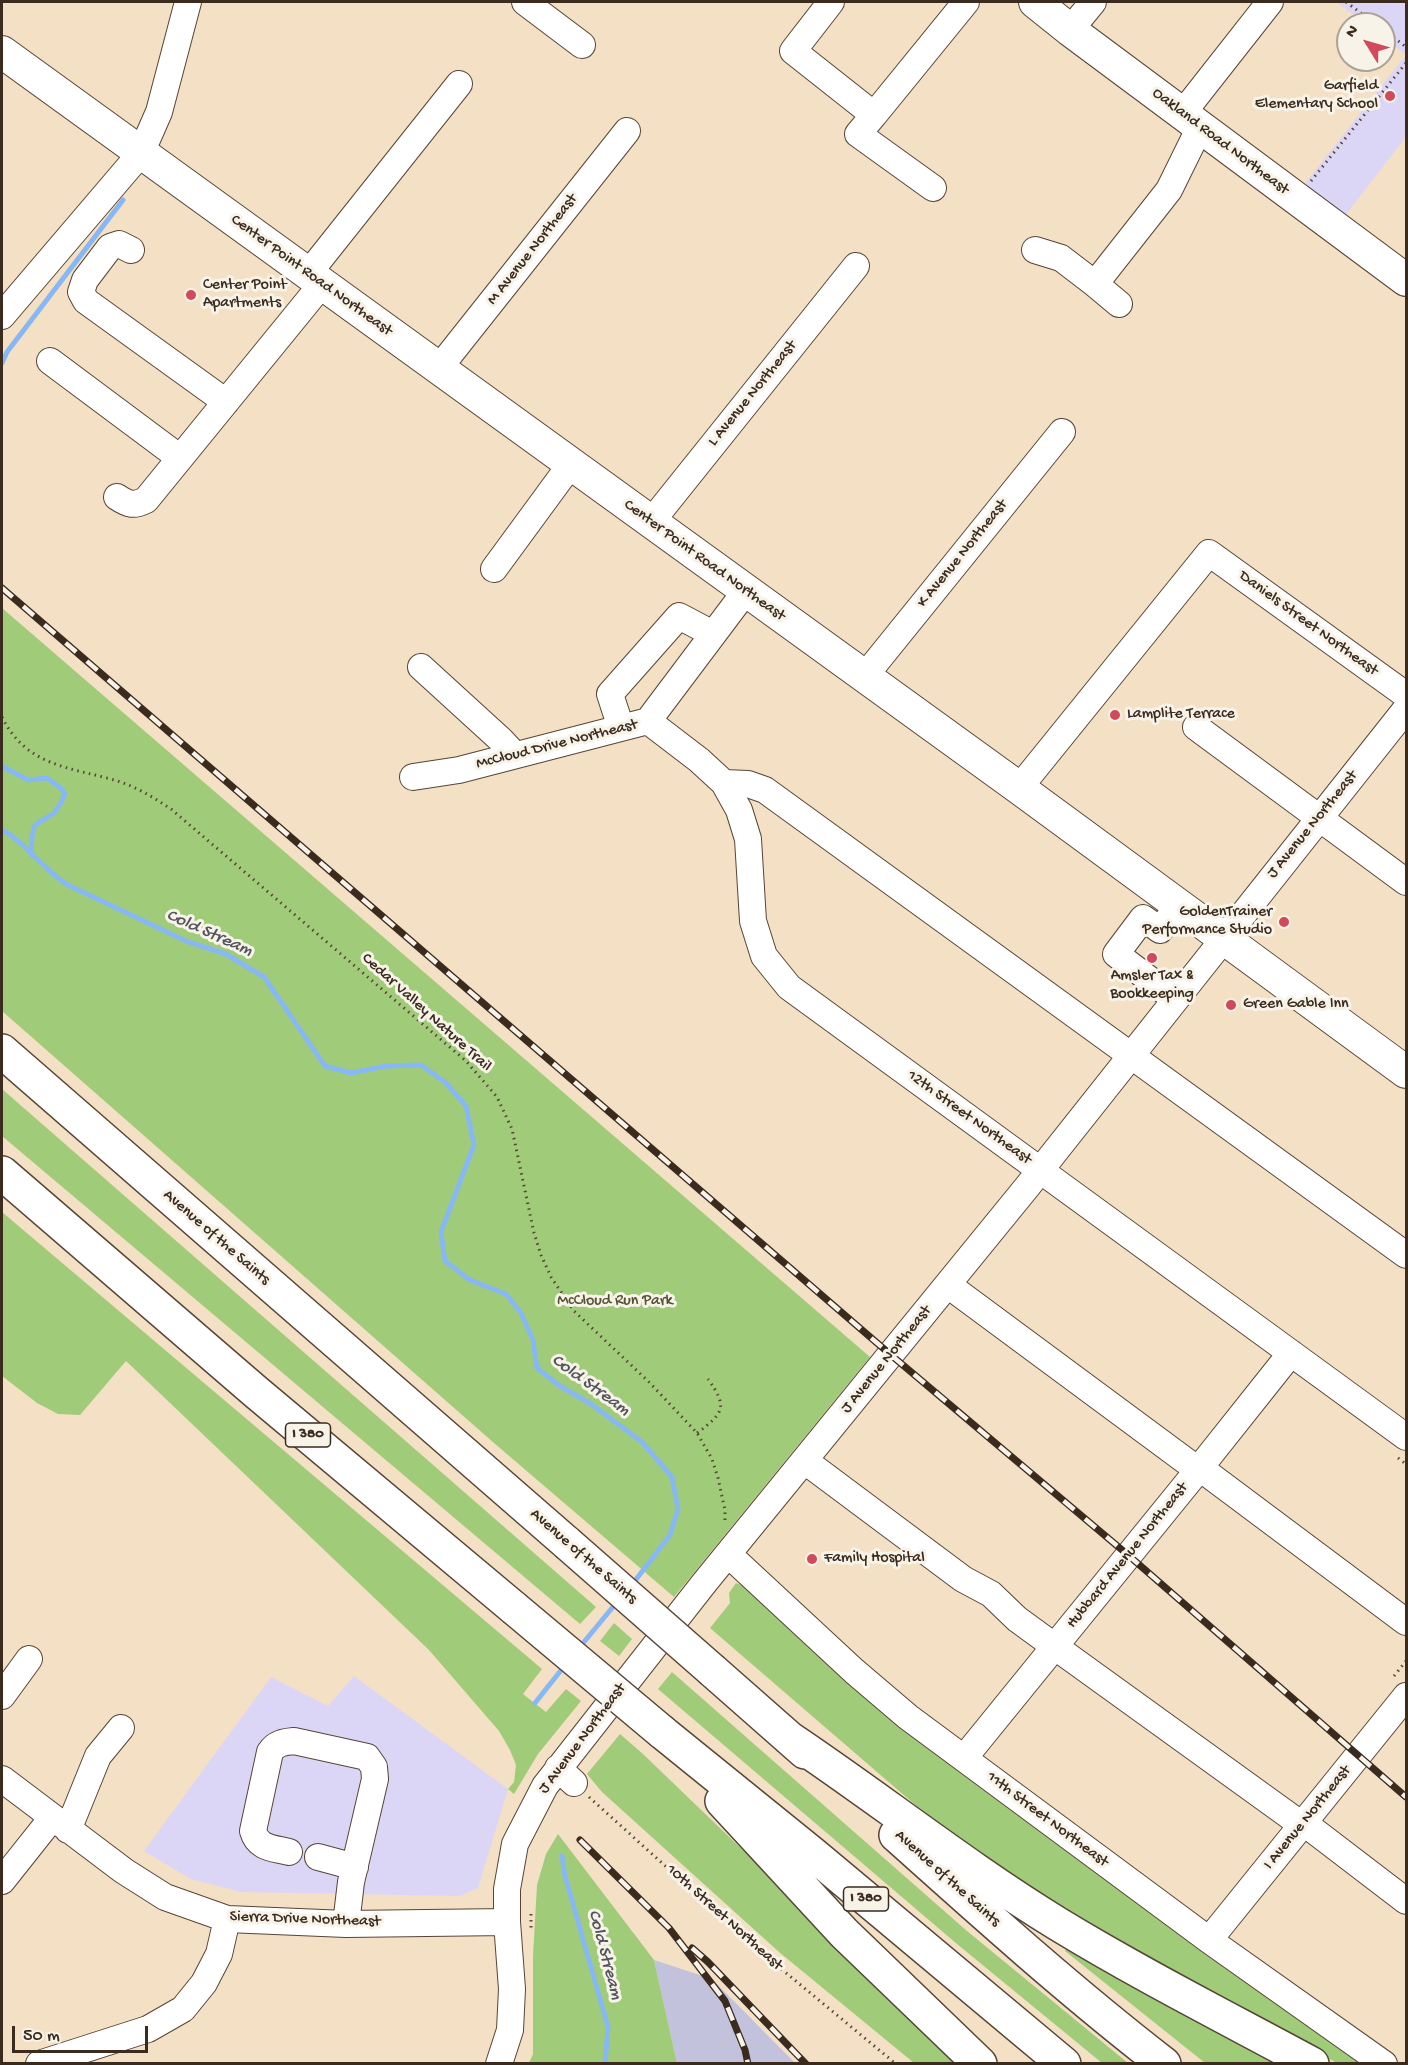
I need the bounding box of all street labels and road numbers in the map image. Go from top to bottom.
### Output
street label: Oakland Road Northeast [1148,84,1292,200]
street label: M Avenue Northeast [484,191,582,309]
street label: Center Point Road Northeast [226,211,396,341]
street label: L Avenue Northeast [704,337,802,451]
street label: Center Point Road Northeast [619,496,789,626]
street label: K Avenue Northeast [913,496,1013,612]
street label: Daniels Street Northeast [1235,567,1381,681]
street label: McCloud Drive Northeast [474,716,640,774]
street label: J Avenue Northeast [1264,767,1362,883]
street label: Cedar Valley Nature Trail [357,950,495,1076]
street label: 12th Street Northeast [903,1067,1035,1169]
street label: Avenue of the Saints [158,1186,274,1290]
street label: J Avenue Northeast [838,1302,936,1418]
road number: I 380 [286,1423,330,1447]
street label: Hubbard Avenue Northeast [1063,1479,1193,1633]
street label: Avenue of the Saints [525,1505,641,1609]
street label: J Avenue Northeast [535,1680,631,1798]
street label: I Avenue Northeast [1260,1762,1356,1874]
street label: 11th Street Northeast [982,1768,1112,1872]
street label: Avenue of the Saints [890,1826,1004,1932]
street label: 10th Street Northeast [662,1861,786,1975]
road number: I 380 [844,1887,888,1911]
street label: Sierra Drive Northeast [229,1908,381,1932]

